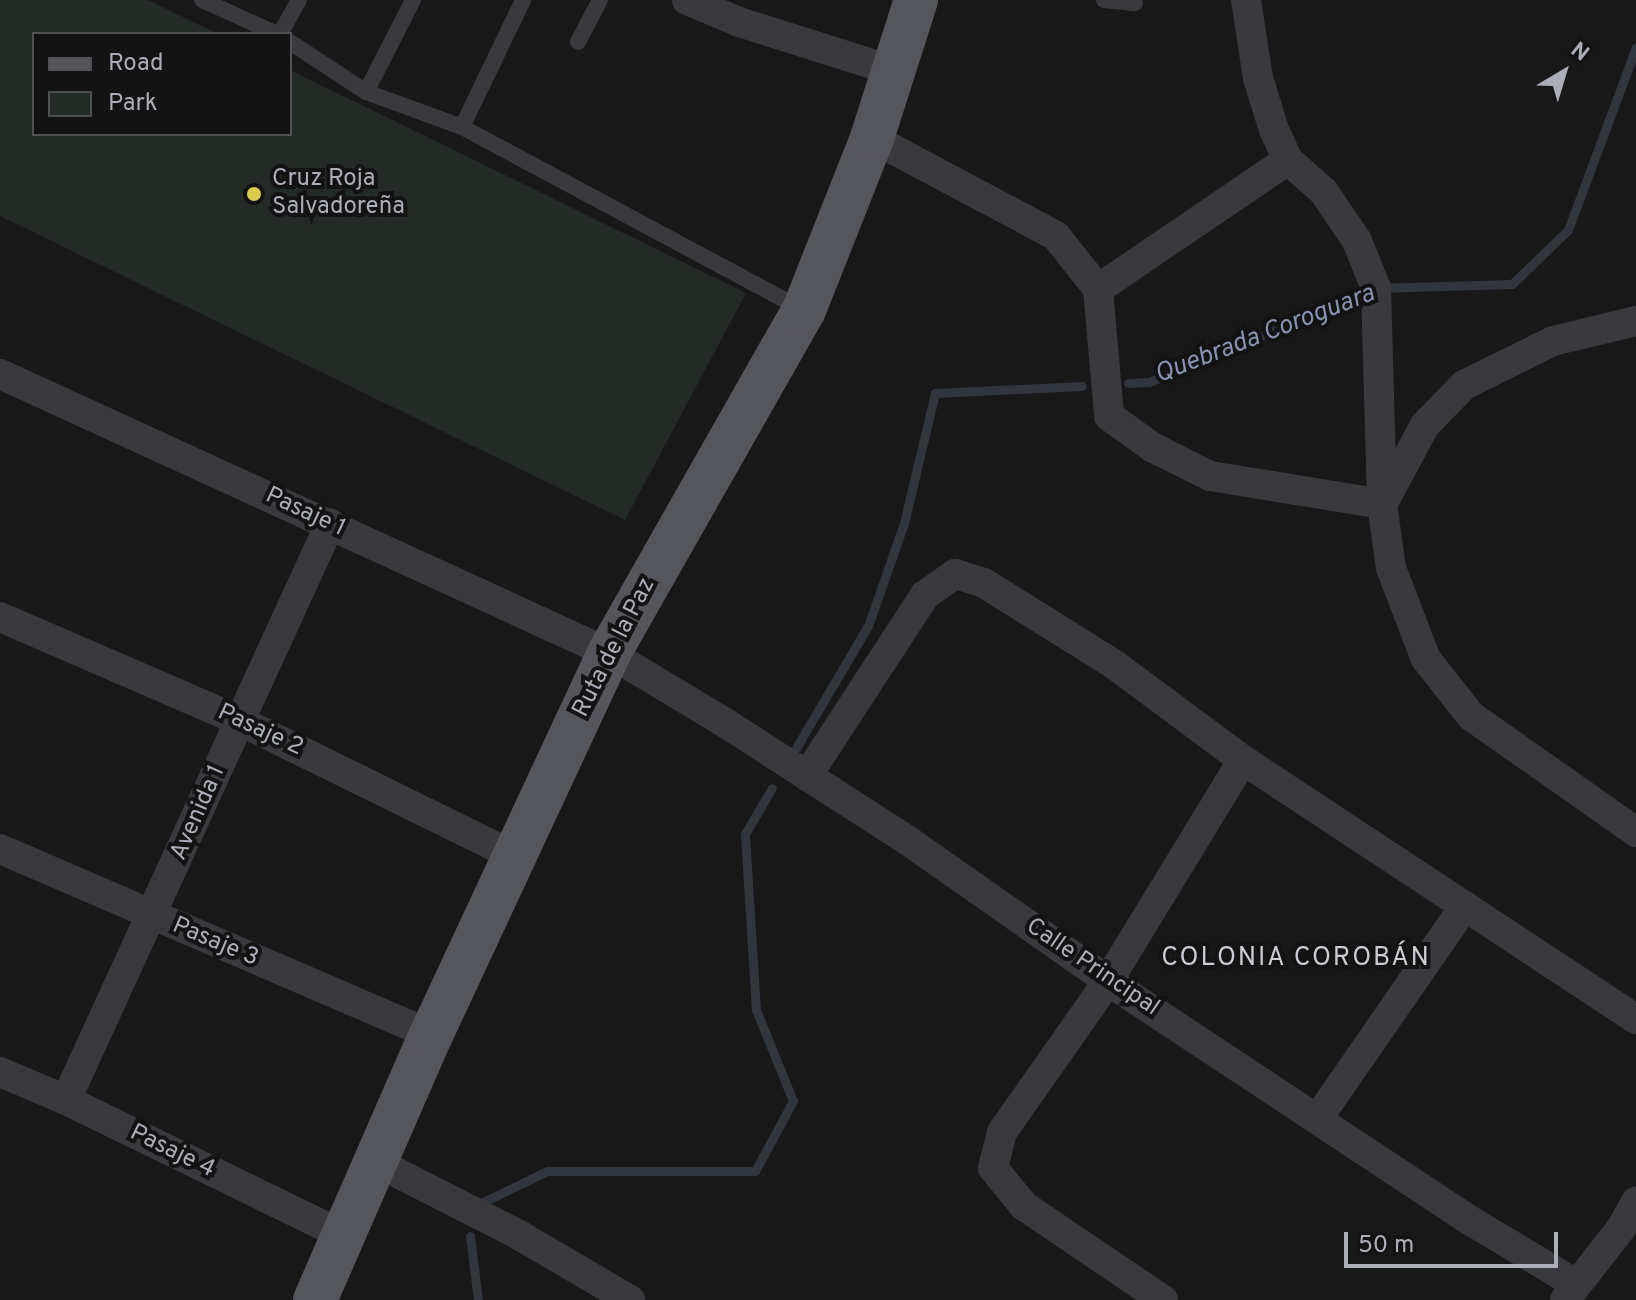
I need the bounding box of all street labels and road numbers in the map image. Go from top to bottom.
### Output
street label: Pasaje 1 [260,482,350,544]
street label: Ruta de la Paz [568,574,662,722]
street label: Pasaje 2 [213,699,307,763]
street label: Avenida 1 [165,761,233,865]
street label: Pasaje 3 [168,912,262,974]
street label: Calle Principal [1020,913,1164,1023]
street label: Pasaje 4 [125,1119,219,1185]

